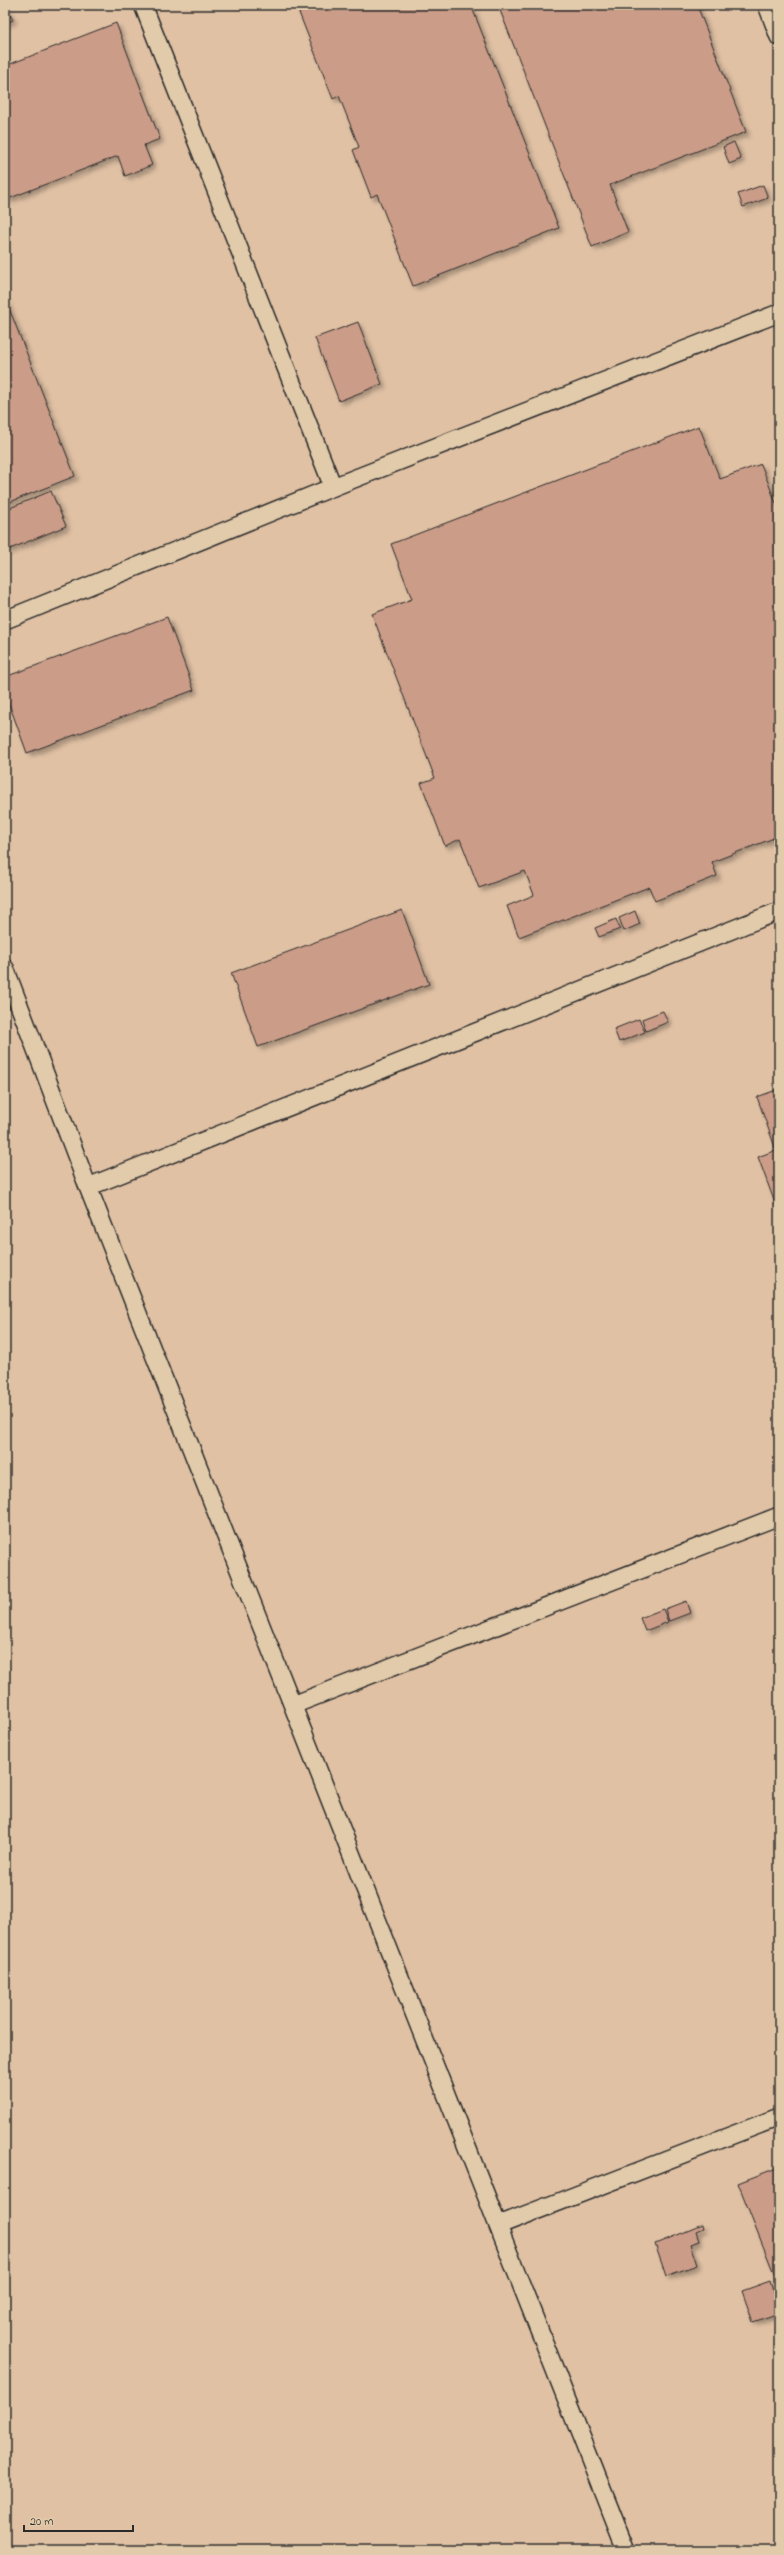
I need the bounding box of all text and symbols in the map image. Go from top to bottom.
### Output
scale bar [24,2507,133,2533]
text: 20 m [30,2513,53,2531]

